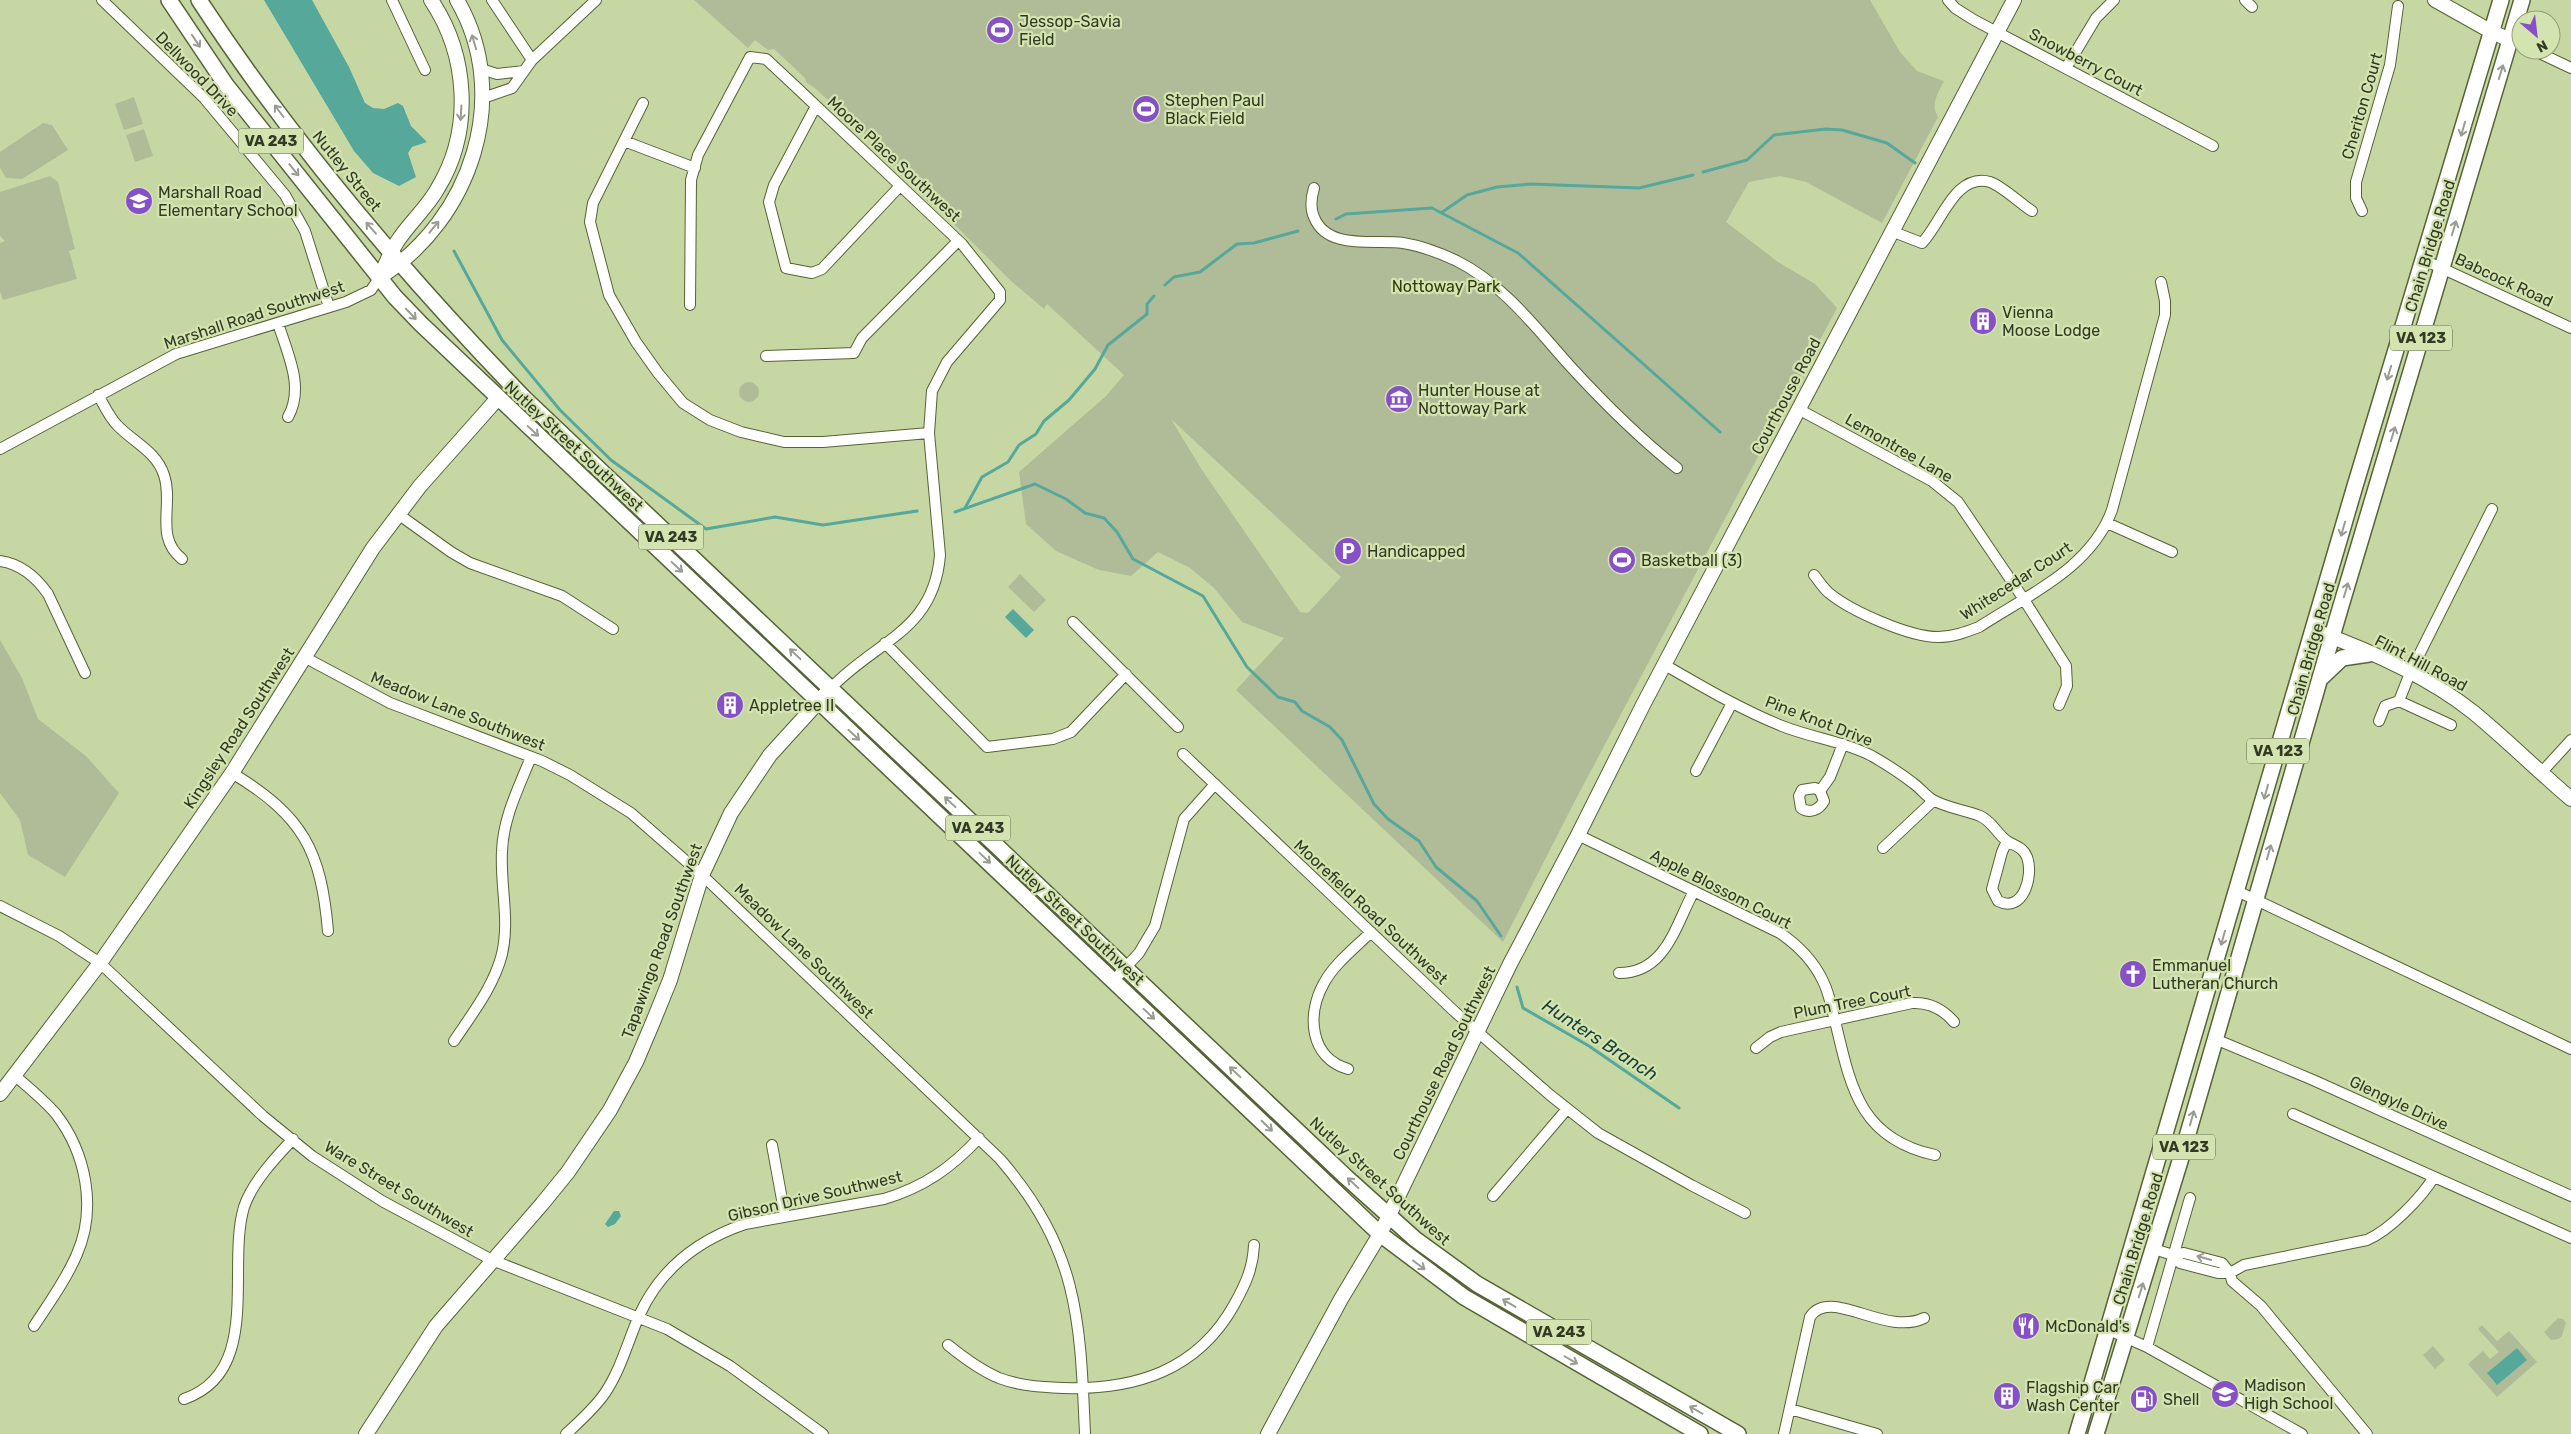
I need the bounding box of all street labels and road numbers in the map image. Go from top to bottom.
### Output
street label: Snowberry Court [2026,24,2146,100]
street label: Dellwood Drive [152,28,242,120]
street label: Cheriton Court [2338,50,2386,162]
street label: Moore Place Southwest [823,92,965,226]
street label: Nutley Street [309,127,385,215]
road number: VA 243 [238,128,304,154]
street label: Chain Bridge Road [2401,178,2459,314]
street label: Babcock Road [2452,249,2556,311]
street label: Marshall Road Southwest [161,277,347,353]
road number: VA 123 [2390,326,2452,350]
street label: Courthouse Road [1747,334,1825,458]
street label: Nutley Street Southwest [501,377,647,515]
street label: Lemontree Lane [1842,409,1956,487]
road number: VA 243 [638,524,704,550]
street label: Whitecedar Court [1957,538,2075,624]
street label: Chain Bridge Road [2283,580,2339,718]
street label: Flint Hill Road [2372,631,2470,695]
street label: Kingsley Road Southwest [180,644,298,812]
street label: Meadow Lane Southwest [368,667,548,755]
street label: Pine Knot Drive [1762,692,1876,750]
road number: VA 123 [2247,738,2309,764]
road number: VA 243 [946,816,1010,840]
street label: Moorefield Road Southwest [1290,836,1452,988]
street label: Tapawingo Road Southwest [618,841,706,1041]
street label: Apple Blossom Court [1647,845,1795,933]
street label: Nutley Street Southwest [1002,851,1148,989]
street label: Meadow Lane Southwest [730,879,878,1023]
street label: Courthouse Road Southwest [1389,963,1499,1163]
street label: Plum Tree Court [1792,981,1912,1023]
street label: Glengyle Drive [2346,1072,2452,1134]
street label: Nutley Street Southwest [1306,1113,1454,1249]
road number: VA 123 [2153,1134,2215,1160]
street label: Ware Street Southwest [321,1137,477,1241]
street label: Gibson Drive Southwest [726,1167,904,1225]
street label: Chain Bridge Road [2109,1171,2167,1307]
road number: VA 243 [1526,1320,1592,1344]

